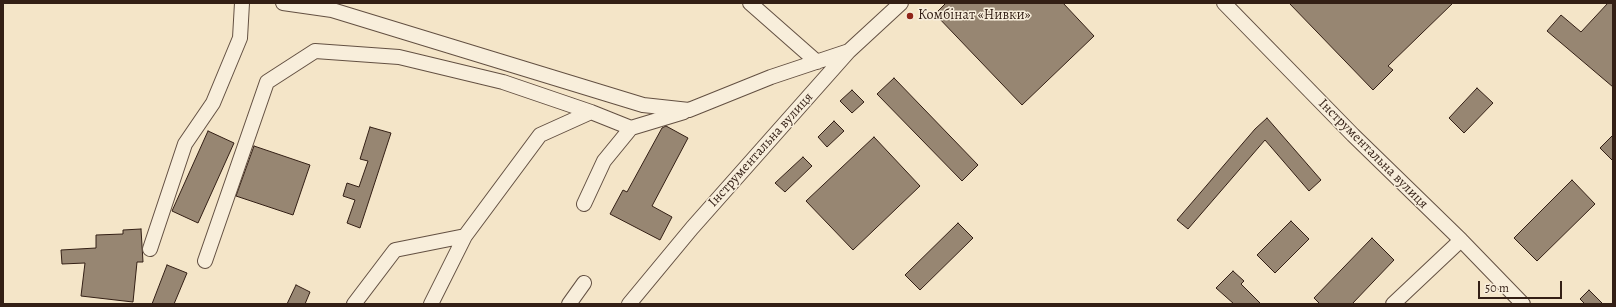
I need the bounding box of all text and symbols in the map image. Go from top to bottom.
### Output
place label: Комбінат «Нивки» [918,8,1031,24]
marker: Комбінат «Нивки» [905,11,915,21]
street label: Інструментальна вулиця [705,89,817,211]
street label: Інструментальна вулиця [1315,96,1431,212]
scale bar [1480,273,1564,299]
text: 50 m [1485,280,1509,296]

